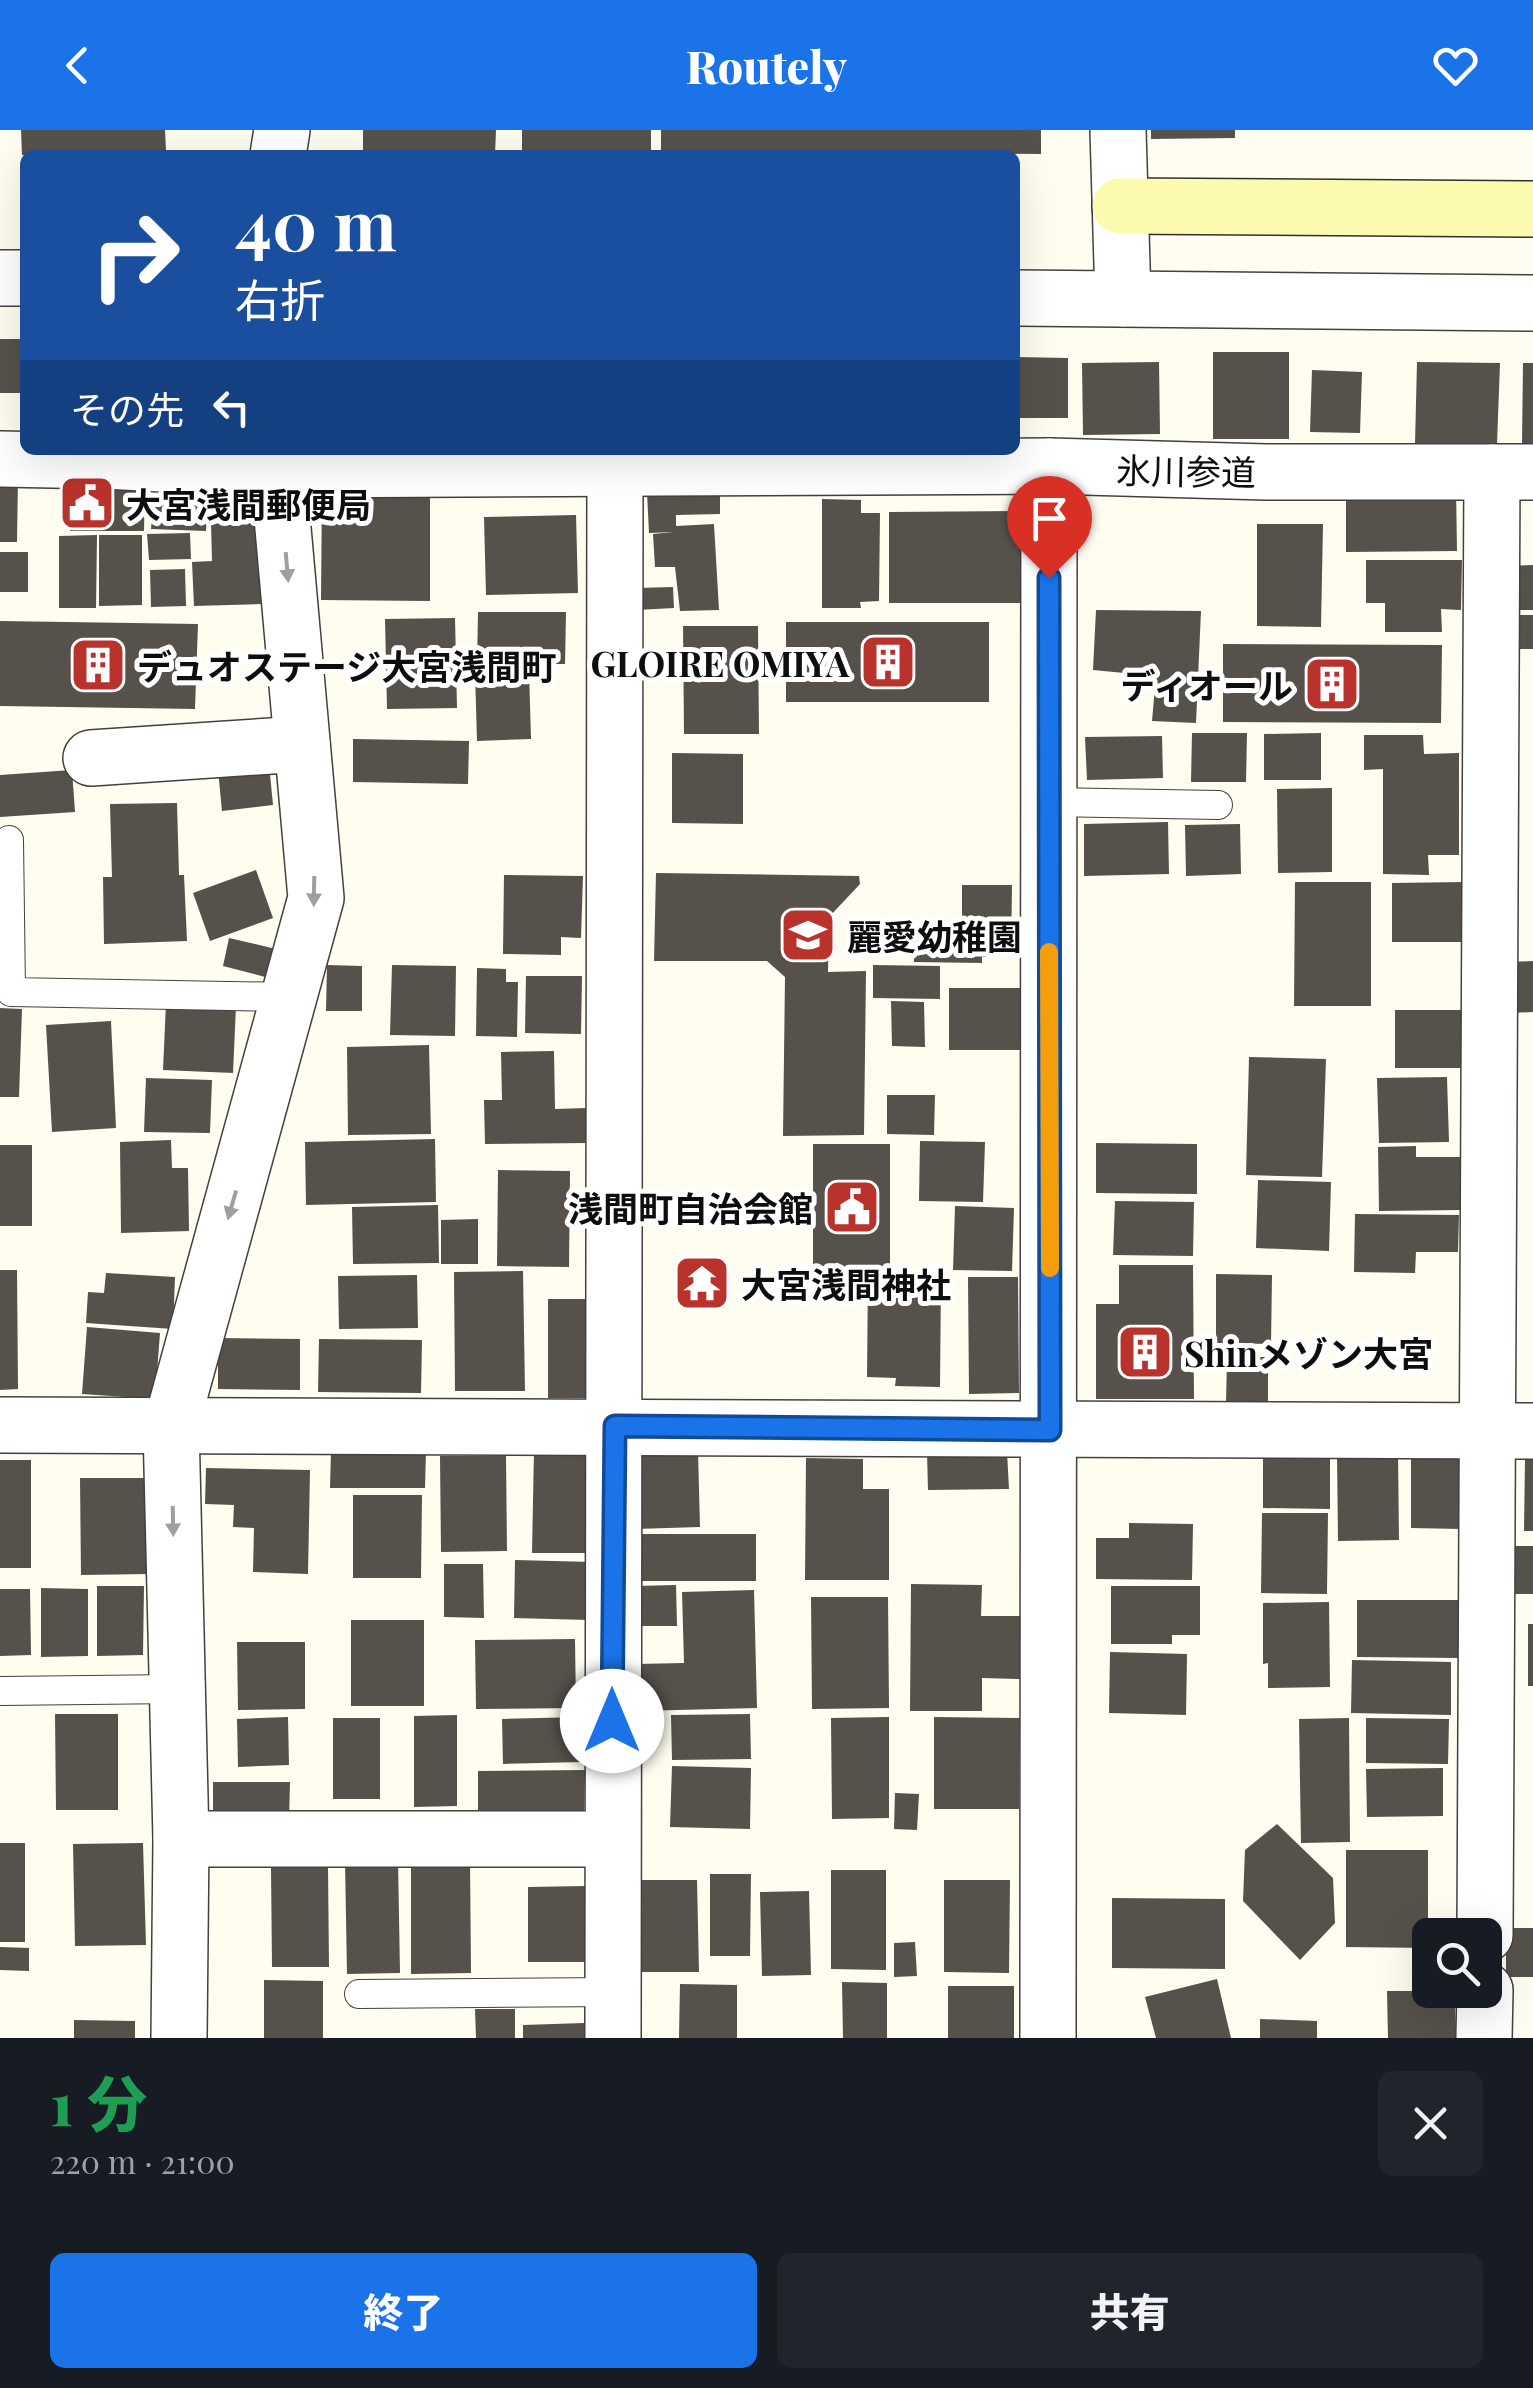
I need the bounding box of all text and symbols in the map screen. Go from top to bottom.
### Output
text: Routely [686,35,847,95]
icon: back [50,38,105,93]
icon: heart [1428,38,1483,93]
text: 40 m [235,175,397,269]
icon: right [70,190,200,320]
text: 右折 [235,268,325,328]
icon: left [204,380,259,435]
text: その先 [70,383,184,434]
street label: 氷川参道 [1116,445,1256,495]
public building icon: 大宮浅間郵便局 [57,473,117,533]
pin [1007,476,1092,579]
place label: 大宮浅間郵便局 [126,480,371,527]
icon: arrive [1022,491,1077,546]
one-way arrow [279,552,295,584]
building icon: GLOIRE OMIYA [858,632,918,692]
building icon: デュオステージ大宮浅間町 [68,635,128,695]
place label: GLOIRE OMIYA [590,639,850,686]
place label: デュオステージ大宮浅間町 [137,642,556,689]
building icon: ディオール [1302,654,1362,714]
place label: ディオール [1120,661,1293,708]
one-way arrow [305,876,321,907]
school or university icon: 麗愛幼稚園 [778,905,838,965]
place label: 麗愛幼稚園 [847,912,1022,959]
public building icon: 浅間町自治会館 [822,1177,882,1237]
place label: 浅間町自治会館 [568,1184,813,1231]
one-way arrow [224,1190,240,1221]
temple icon: 大宮浅間神社 [672,1253,732,1313]
place label: 大宮浅間神社 [741,1260,951,1307]
building icon: Shinメゾン大宮 [1115,1322,1175,1382]
place label: Shinメゾン大宮 [1184,1329,1433,1376]
one-way arrow [166,1506,182,1538]
position arrow [560,1669,664,1773]
map controls [1412,1918,1502,2008]
button: search [1412,1918,1502,2008]
text: 1 分 [50,2061,147,2141]
button: close [1378,2071,1483,2176]
text: 220 m · 21:00 [50,2139,235,2182]
button: 終了 [50,2253,757,2368]
button: 共有 [777,2253,1483,2368]

